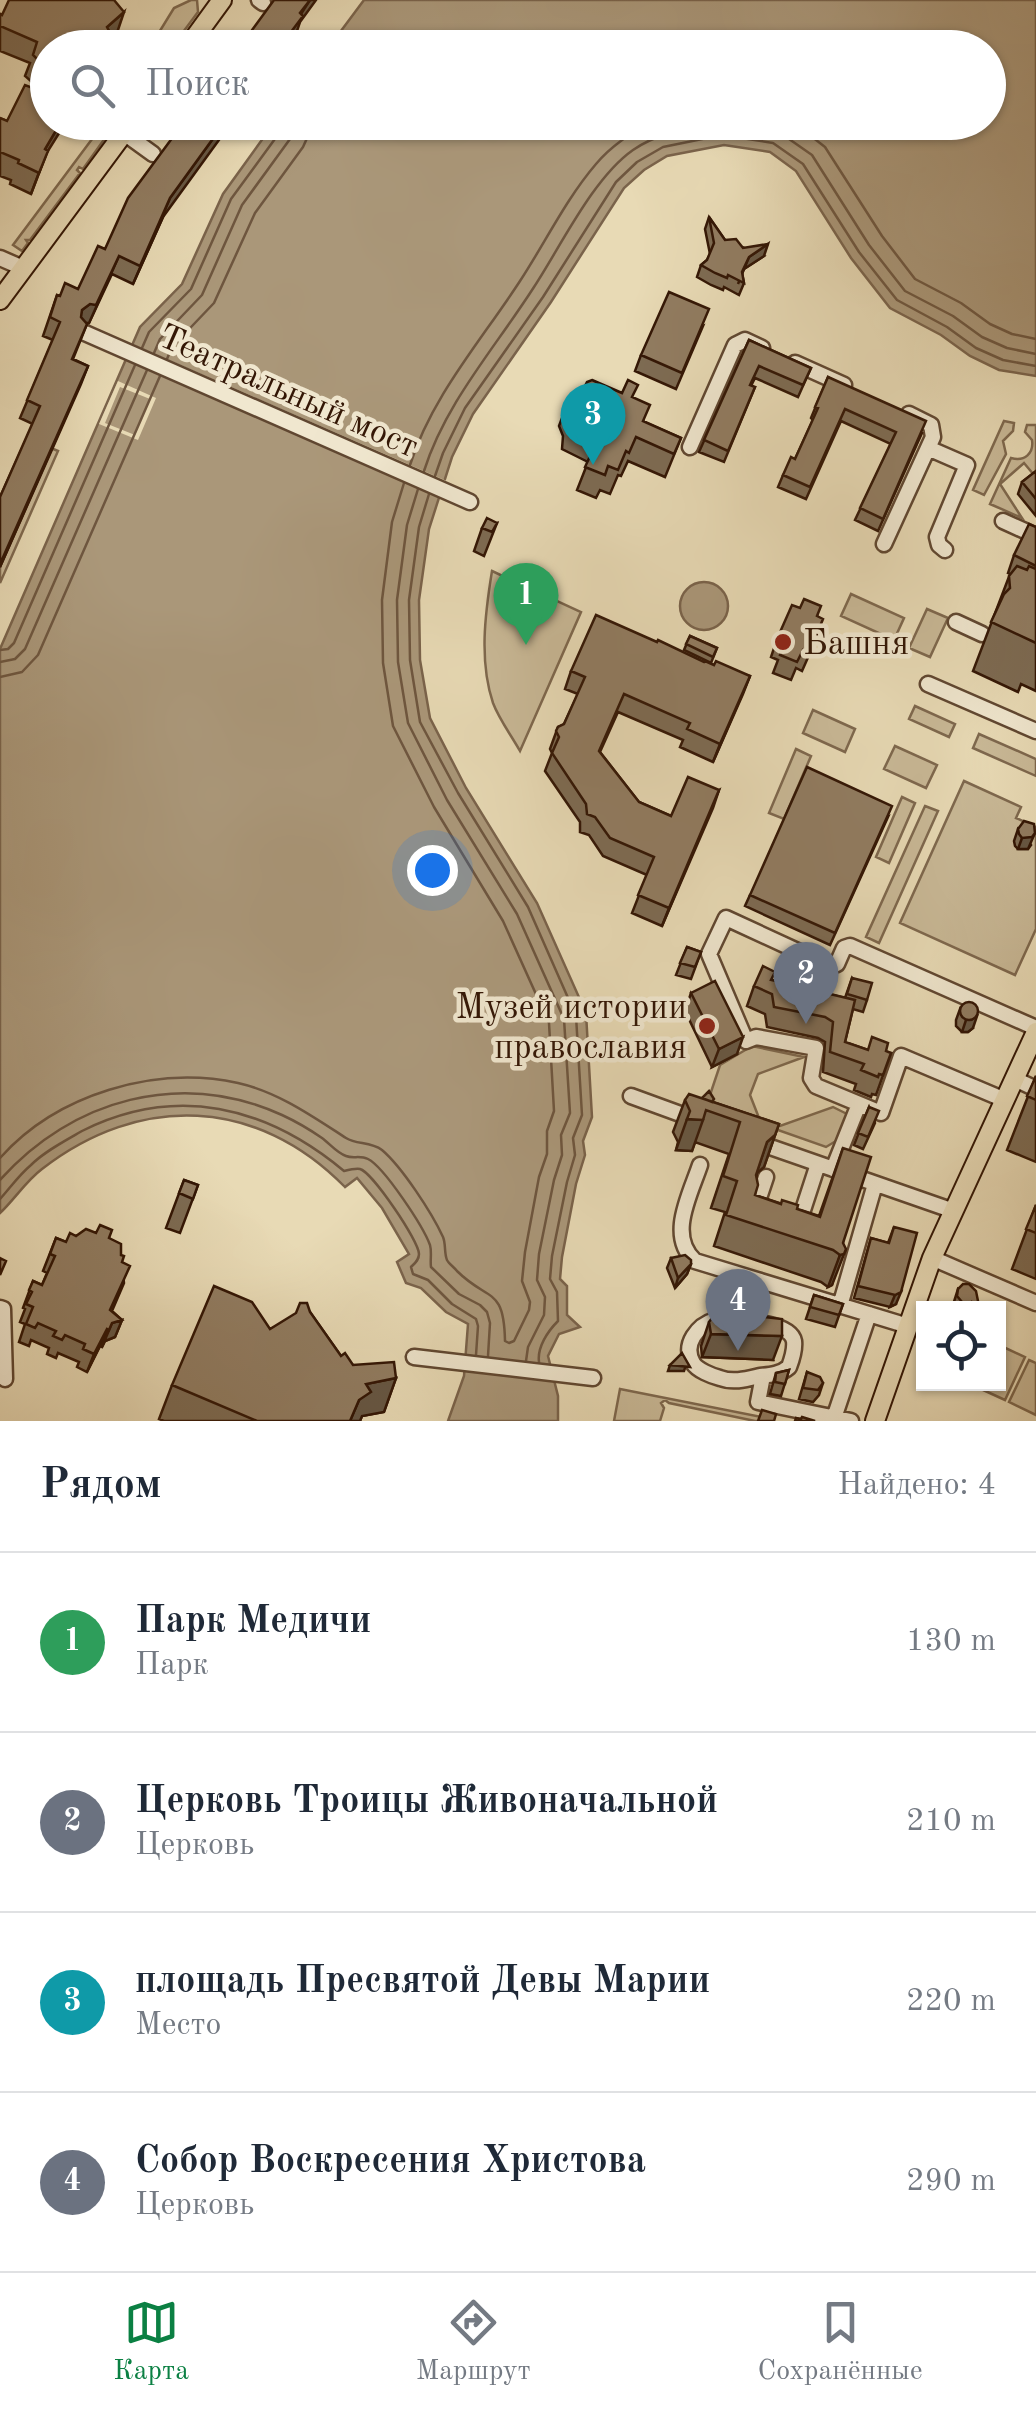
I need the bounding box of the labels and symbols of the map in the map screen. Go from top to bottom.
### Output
street label: Театральный мост [153,319,423,465]
pin: 3 [560,382,626,465]
pin: 1 [494,562,558,645]
place label: Башня [803,627,909,662]
marker: Башня [772,631,794,653]
your location [407,845,458,896]
pin: 2 [774,942,838,1024]
place label: Музей истории православия [455,991,687,1066]
marker: Музей истории православия [696,1015,718,1037]
pin: 4 [706,1268,770,1351]

